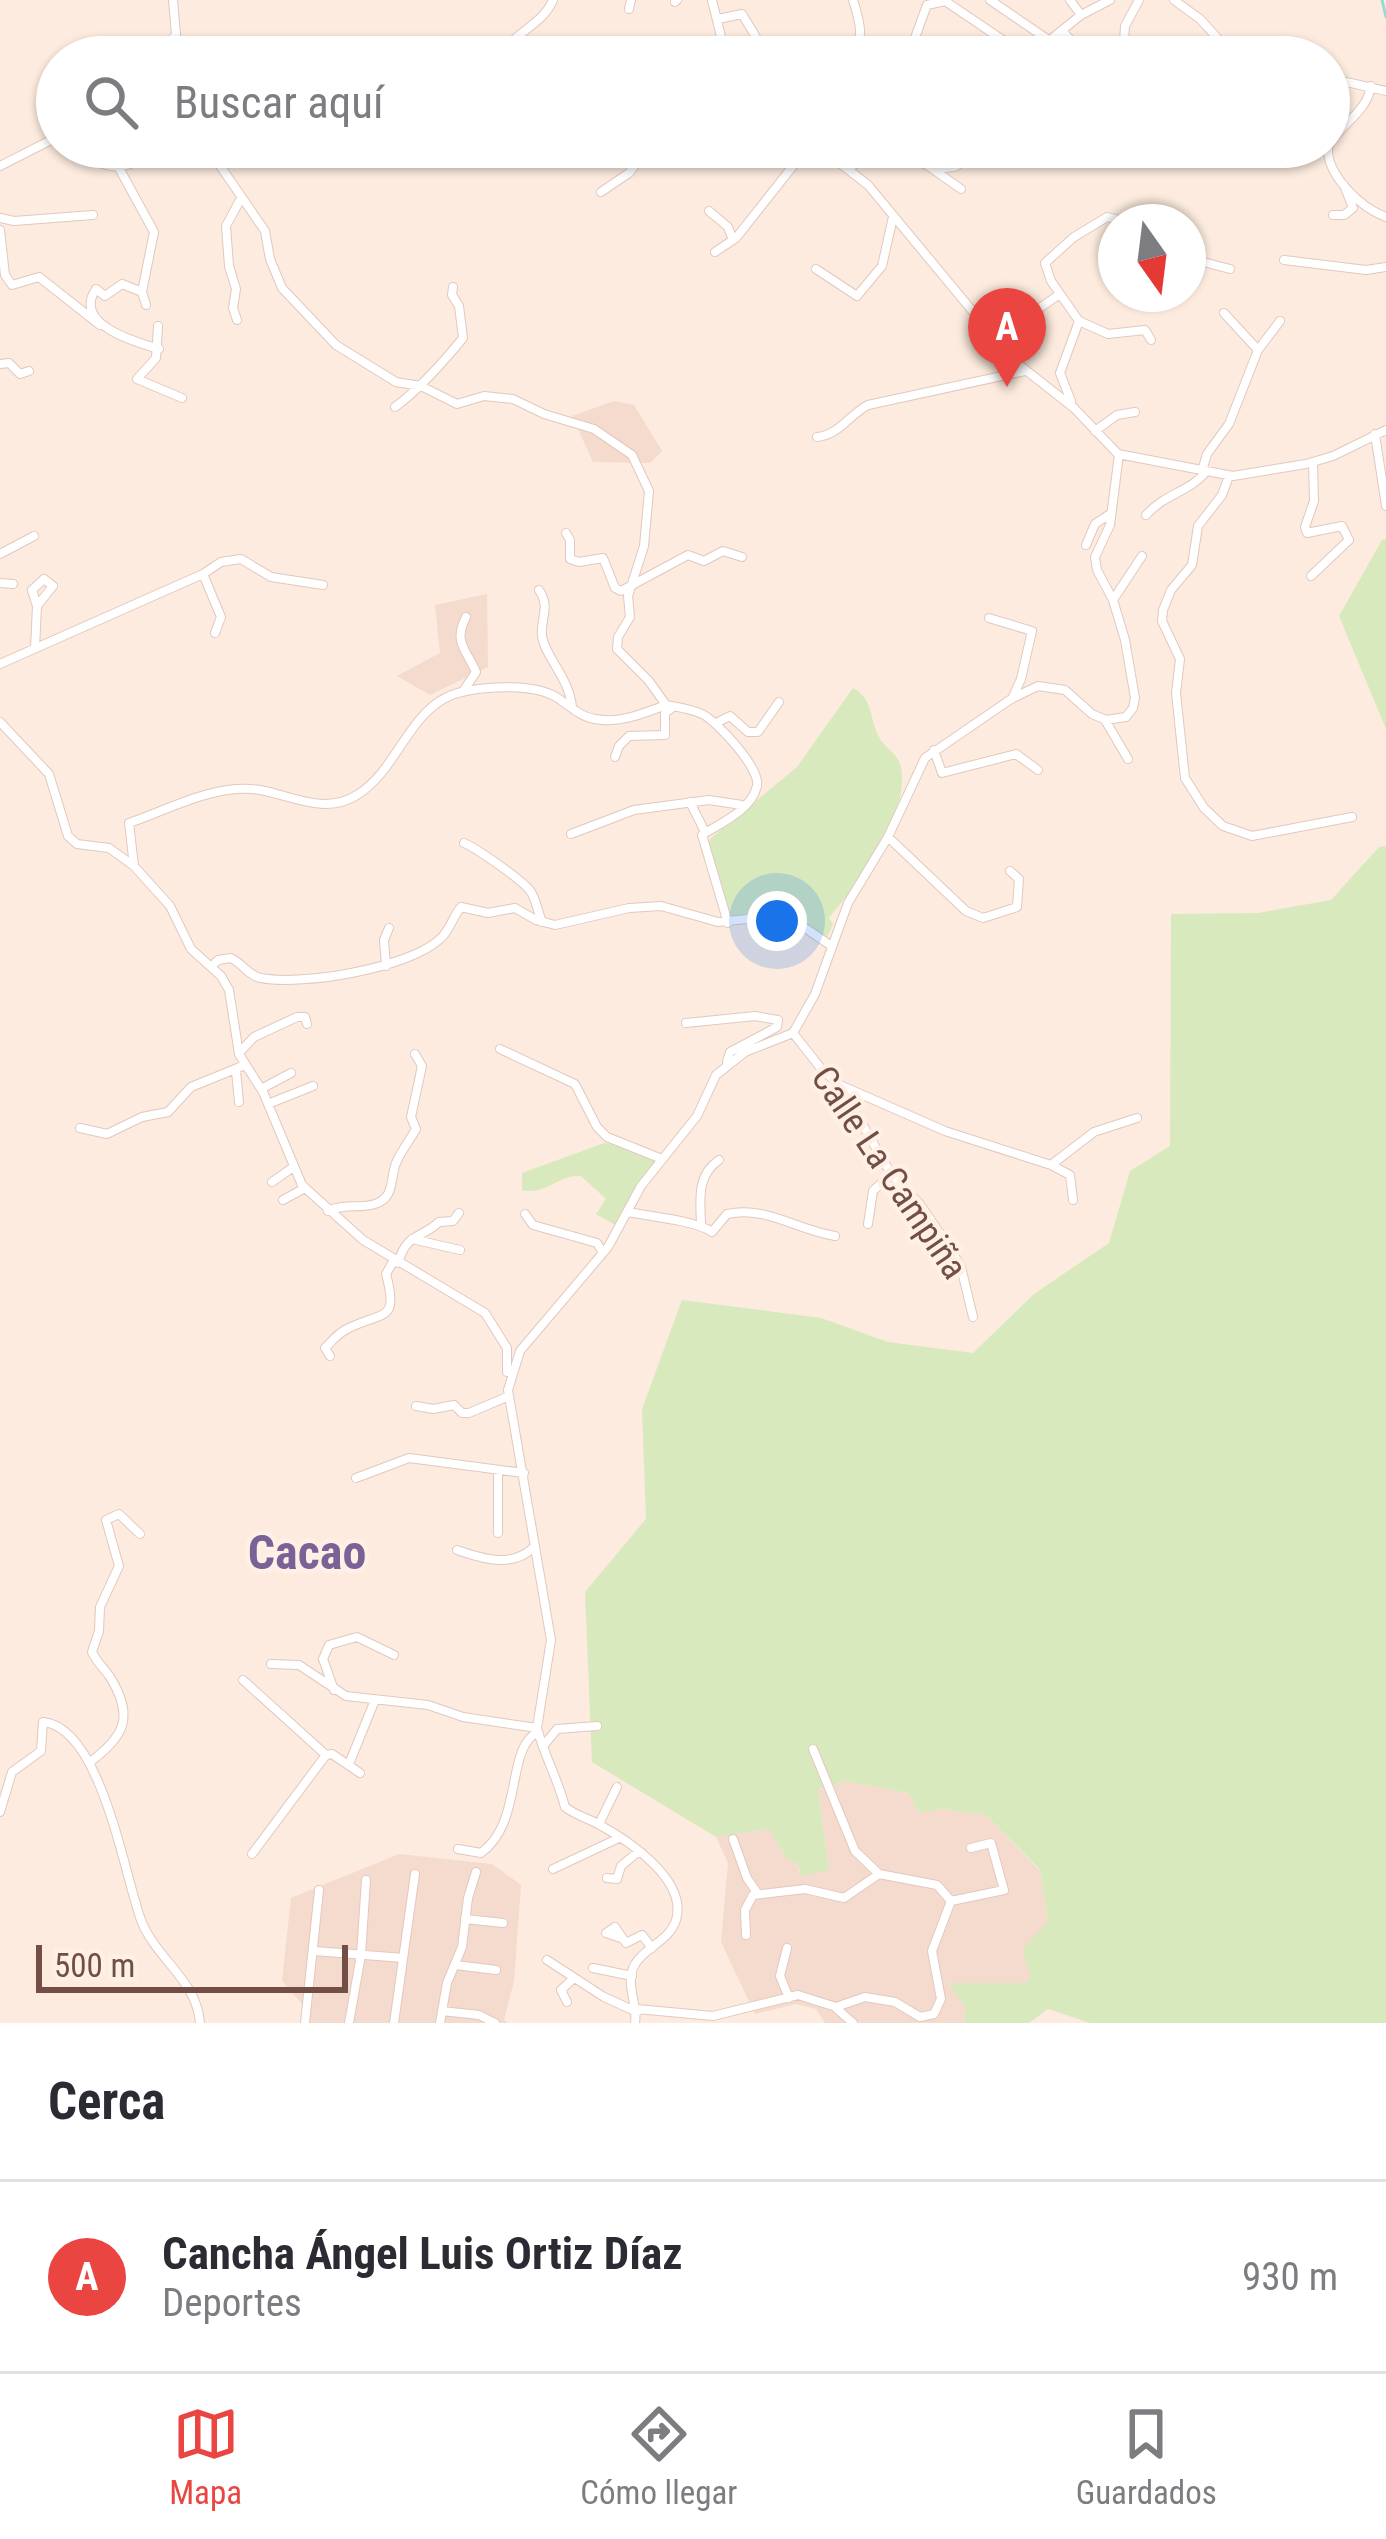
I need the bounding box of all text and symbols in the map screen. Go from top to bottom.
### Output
search box [36,36,1350,168]
icon: search [78,69,144,135]
text: Buscar aquí [174,76,384,129]
north arrow [1098,204,1206,312]
pin: A [968,288,1046,387]
your location [747,891,807,951]
street label: Calle La Campiña [803,1058,976,1287]
district label: Cacao [248,1524,366,1581]
scale bar [36,1939,348,1992]
text: 500 m [54,1946,135,1985]
text: Cerca [48,2072,165,2131]
text: Cancha Ángel Luis Ortiz Díaz [162,2227,683,2280]
text: A [75,2254,99,2300]
text: 930 m [1242,2254,1338,2300]
text: Deportes [162,2280,302,2326]
tab: Mapa [169,2401,242,2512]
tab: Cómo llegar [580,2401,737,2512]
tab: Guardados [1076,2401,1217,2512]

